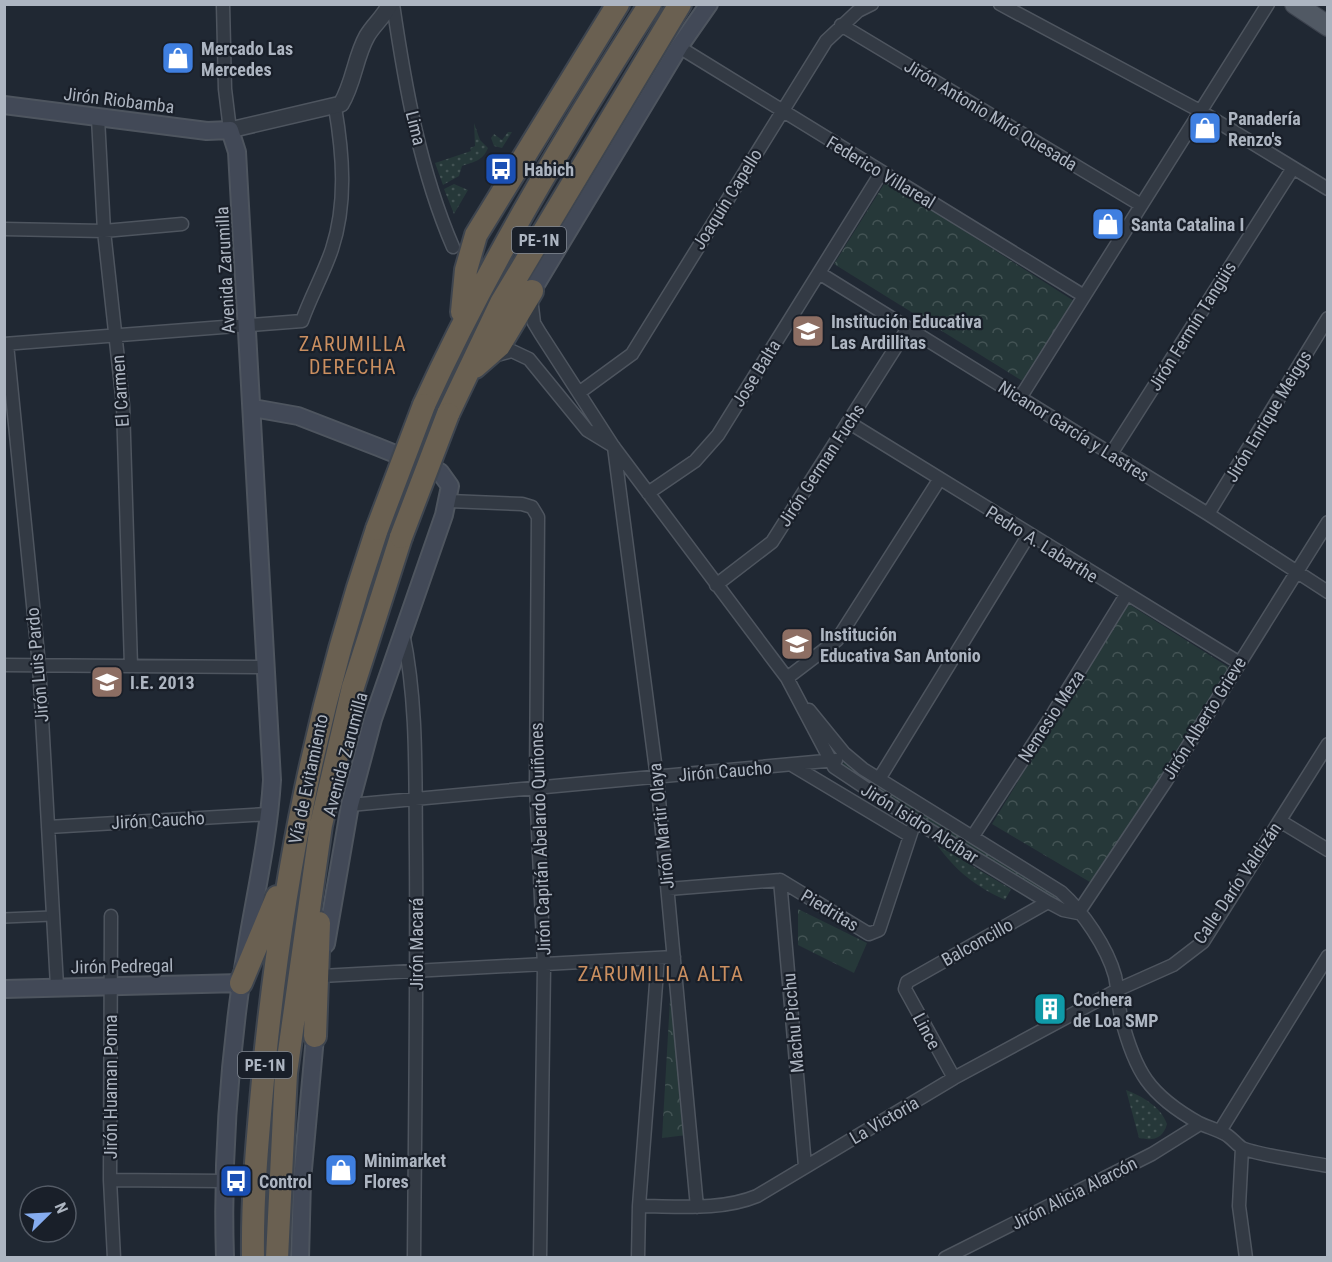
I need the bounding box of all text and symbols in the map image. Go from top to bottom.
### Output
place label: Mercado Las Mercedes [201,38,293,80]
shop icon: Mercado Las Mercedes [160,40,196,76]
street label: Jirón Antonio Miró Quesada [901,55,1081,175]
street label: Jirón Riobamba [62,83,176,117]
place label: Panadería Renzo's [1228,108,1301,150]
street label: Lima [402,109,430,147]
shop icon: Panadería Renzo's [1187,110,1223,146]
street label: Federico Villareal [823,131,939,213]
street label: Joaquín Capello [688,145,766,253]
bus stop icon: Habich [483,151,519,187]
place label: Habich [524,159,574,180]
street label: Avenida Zarumilla [211,206,239,334]
shop icon: Santa Catalina I [1090,206,1126,242]
place label: Santa Catalina I [1131,214,1244,235]
road number: PE-1N [512,227,566,253]
street label: Jirón Fermín Tangüis [1144,258,1240,394]
place label: Institución Educativa Las Ardillitas [831,311,982,353]
school or university icon: Institución Educativa Las Ardillitas [790,313,826,349]
district label: ZARUMILLA DERECHA [299,332,407,379]
street label: Jose Balta [727,336,785,410]
street label: Jirón Enrique Meiggs [1220,346,1316,486]
street label: El Carmen [107,354,133,428]
street label: Nicanor García y Lastres [995,376,1153,486]
street label: Jirón German Fuchs [774,400,868,530]
street label: Pedro A. Labarthe [982,501,1102,587]
street label: Jirón Luis Pardo [22,607,52,723]
place label: Institución Educativa San Antonio [820,624,981,666]
school or university icon: Institución Educativa San Antonio [779,626,815,662]
street label: Jirón Alberto Grieve [1158,653,1250,783]
school or university icon: I.E. 2013 [89,664,125,700]
street label: Nemesio Meza [1013,666,1089,766]
place label: I.E. 2013 [130,672,195,693]
street label: Avenida Zarumilla [318,690,372,818]
street label: Vía de Evitamiento [284,712,332,846]
street label: Jirón Capitán Abelardo Quiñones [525,722,555,956]
street label: Jirón Caucho [677,756,773,786]
street label: Jirón Martir Olaya [644,762,678,890]
street label: Jirón Isidro Alcíbar [857,779,983,868]
street label: Jirón Caucho [111,807,205,833]
street label: Calle Darío Valdizán [1189,818,1285,948]
street label: Piedritas [797,885,863,935]
street label: Jirón Macará [406,898,427,990]
street label: Balconcillo [938,914,1016,970]
street label: Jirón Pedregal [71,955,173,977]
district label: ZARUMILLA ALTA [578,962,744,986]
street label: Machu Picchu [778,972,808,1074]
place label: Cochera de Loa SMP [1073,989,1158,1031]
building icon: Cochera de Loa SMP [1032,991,1068,1027]
street label: Lince [909,1009,945,1053]
street label: Jirón Huaman Poma [100,1015,121,1159]
road number: PE-1N [238,1052,292,1078]
street label: La Victoria [846,1092,922,1148]
place label: Minimarket Flores [364,1150,446,1192]
shop icon: Minimarket Flores [323,1152,359,1188]
street label: Jirón Alicia Alarcón [1008,1152,1140,1234]
bus stop icon: Control [218,1163,254,1199]
place label: Control [259,1171,312,1192]
north arrow [18,1184,78,1244]
text: N [51,1200,72,1216]

